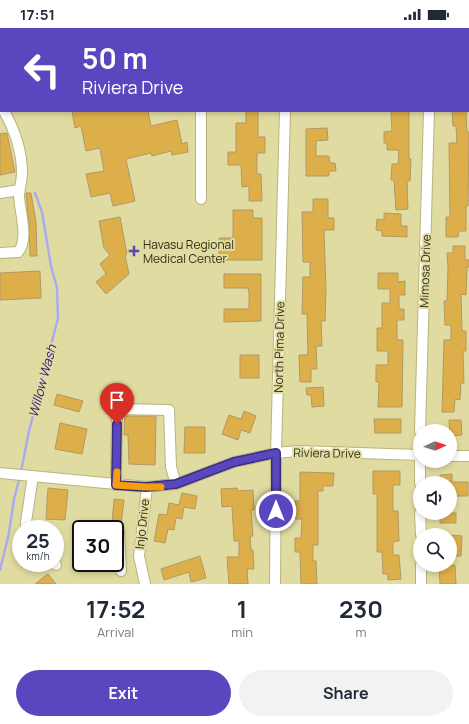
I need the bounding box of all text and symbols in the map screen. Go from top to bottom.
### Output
text: 17:51 [20,4,55,25]
text: 50 m [82,39,148,77]
icon: left [16,44,68,96]
text: Riviera Drive [82,75,183,99]
street label: Mimosa Drive [415,234,435,308]
place label: Havasu Regional Medical Center [143,236,234,267]
marker: Havasu Regional Medical Center [128,245,140,257]
street label: North Pima Drive [270,301,288,393]
water label: Willow Wash [24,342,61,419]
pin [100,383,134,424]
icon: arrive [106,389,128,411]
north arrow [413,424,457,468]
map controls [413,424,457,572]
street label: Riviera Drive [293,444,361,462]
button: sound [413,476,457,520]
position arrow [255,490,297,532]
street label: Injo Drive [131,498,153,550]
speed limit sign: 30 [72,520,124,572]
text: 25 [26,527,50,554]
button: search [413,528,457,572]
text: km/h [26,549,50,563]
text: 17:52 [86,592,145,625]
text: 1 [237,592,247,625]
text: 230 [339,592,383,625]
text: Arrival [97,623,134,641]
text: min [231,623,253,641]
text: m [355,623,367,641]
button: Exit [16,670,231,716]
button: Share [239,670,453,716]

